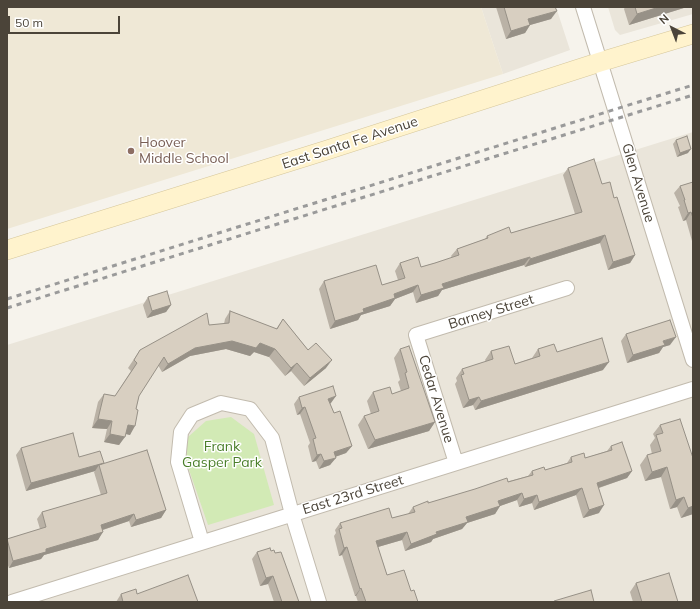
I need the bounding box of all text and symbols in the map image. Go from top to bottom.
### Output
scale bar [10,8,122,34]
north arrow [652,8,692,48]
text: N [656,11,672,27]
text: 50 m [15,15,43,30]
street label: East Santa Fe Avenue [280,113,420,173]
place label: Hoover Middle School [139,135,229,168]
street label: Glen Avenue [618,141,658,225]
marker: Hoover Middle School [126,146,136,156]
street label: Barney Street [446,291,536,333]
street label: Cedar Avenue [415,353,457,445]
park label: Frank Gasper Park [182,439,262,472]
street label: East 23rd Street [301,472,405,518]

